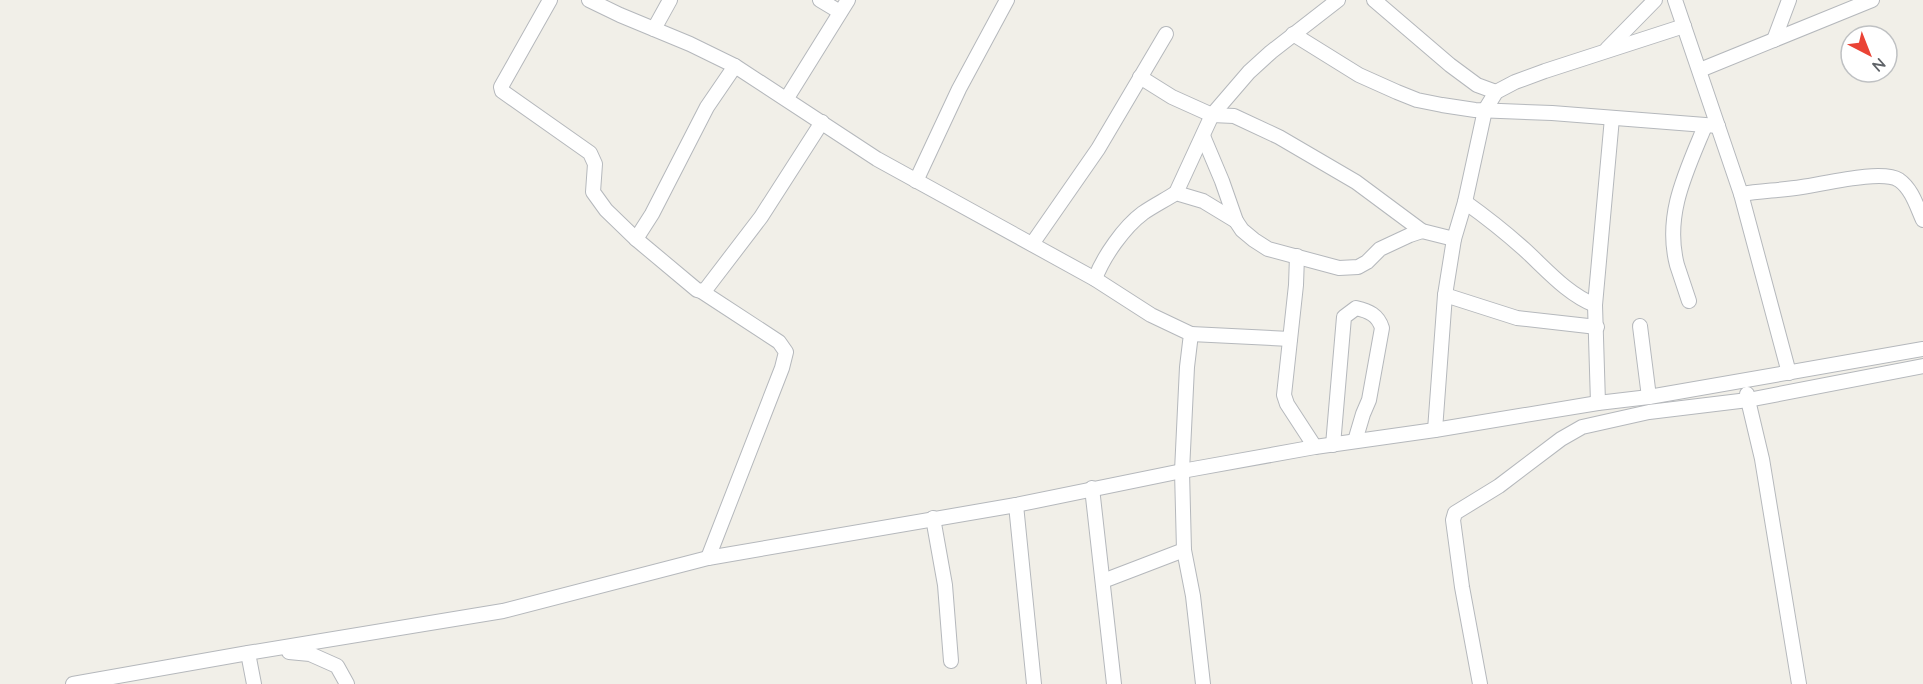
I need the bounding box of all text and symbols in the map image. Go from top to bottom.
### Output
north arrow [1839,24,1899,84]
text: N [1868,54,1890,77]

